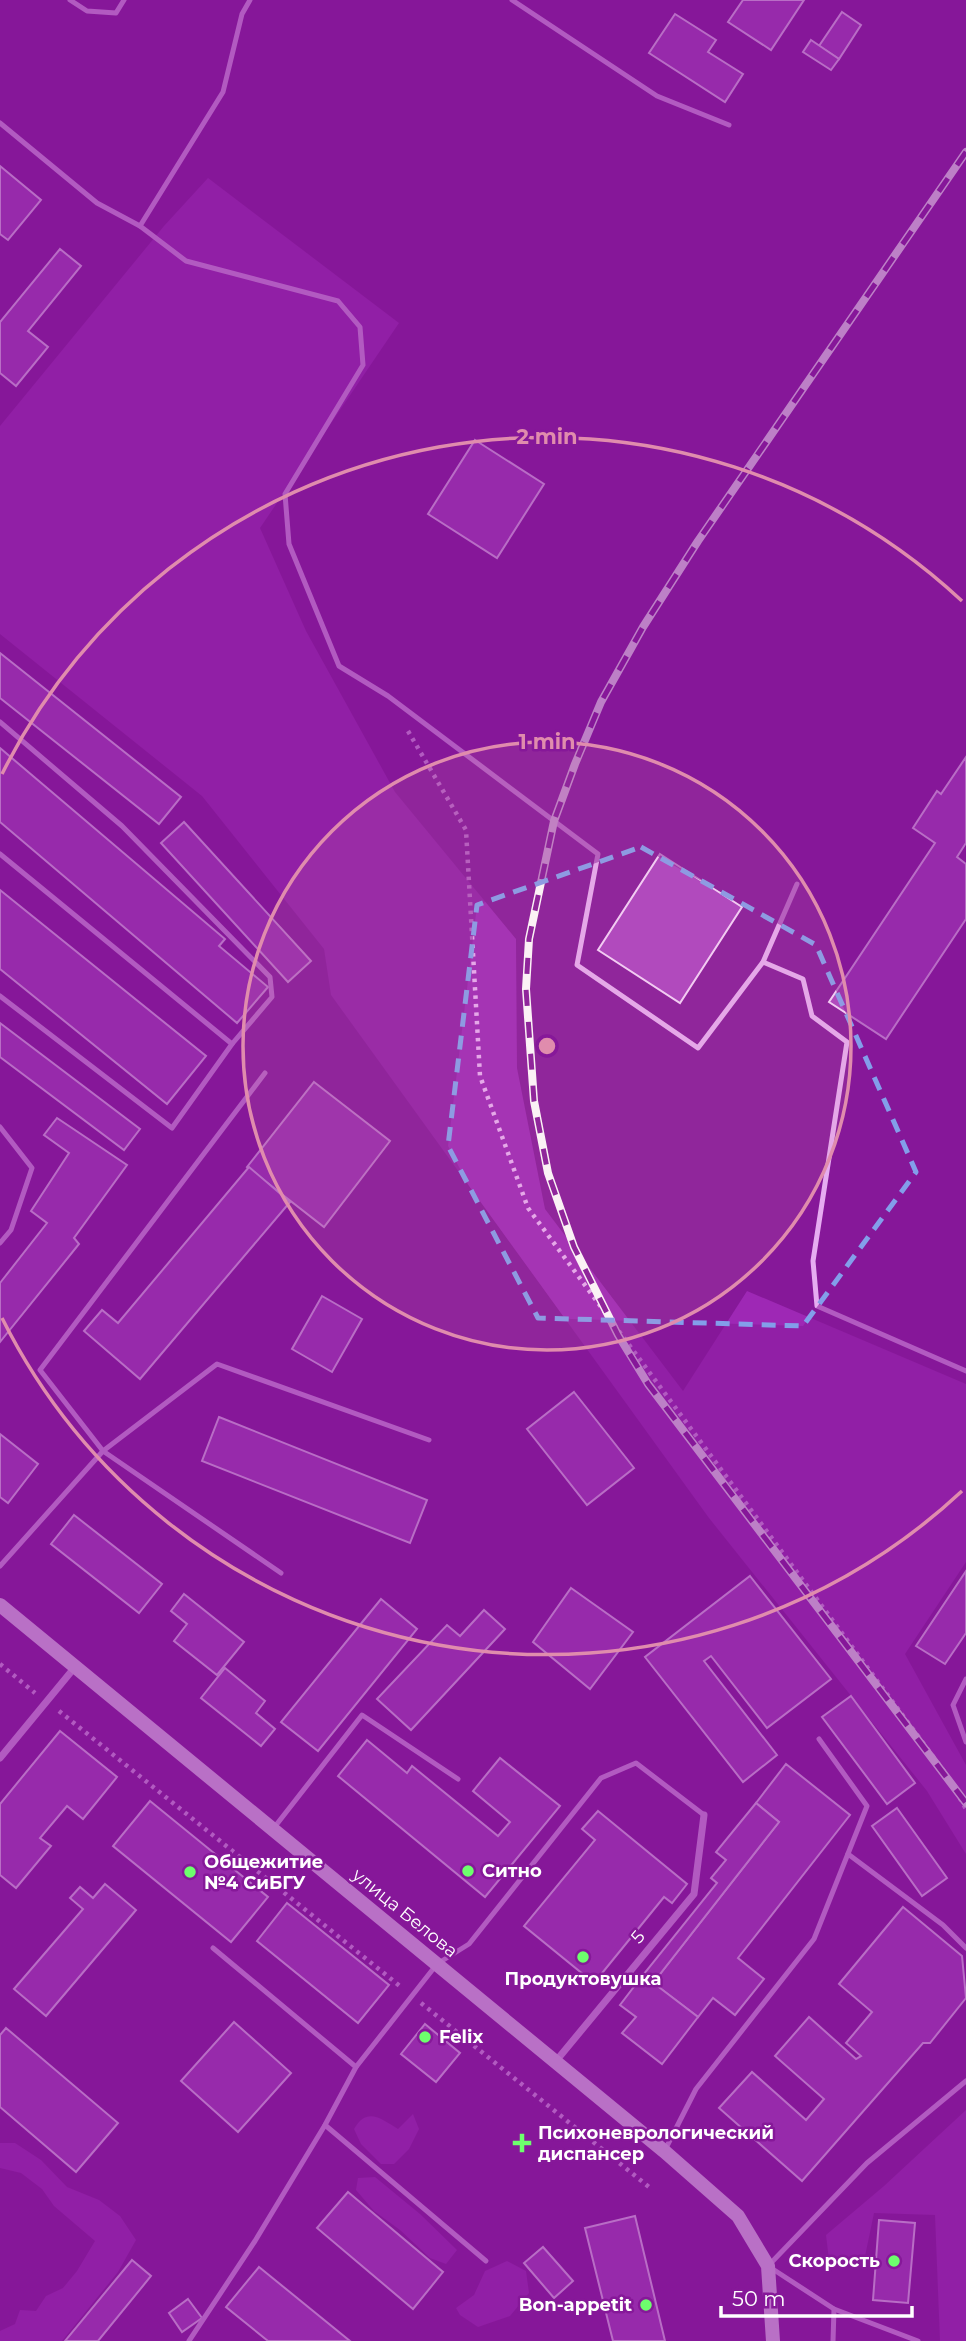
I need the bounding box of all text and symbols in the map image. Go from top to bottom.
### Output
text: 2 min [516,424,578,449]
text: 1 min [518,729,576,754]
centre of rings [535,1034,559,1058]
place label: Общежитие №4 СиБГУ [204,1851,323,1894]
place label: Ситно [482,1860,542,1882]
street label: улица Белова [347,1863,462,1962]
marker: Ситно [460,1863,476,1879]
marker: Общежитие №4 СиБГУ [182,1864,198,1880]
street label: 5 [626,1926,650,1948]
marker: Продуктовушка [575,1949,591,1965]
place label: Продуктовушка [505,1968,661,1990]
place label: Felix [439,2026,483,2048]
marker: Felix [417,2029,433,2045]
place label: Психоневрологический диспансер [538,2122,774,2165]
marker: Психоневрологический диспансер [512,2133,532,2153]
place label: Скорость [788,2250,880,2272]
marker: Скорость [886,2253,902,2269]
scale bar [721,2274,912,2318]
text: 50 m [732,2286,786,2311]
place label: Bon-appetit [519,2294,632,2316]
marker: Bon-appetit [638,2297,654,2313]

